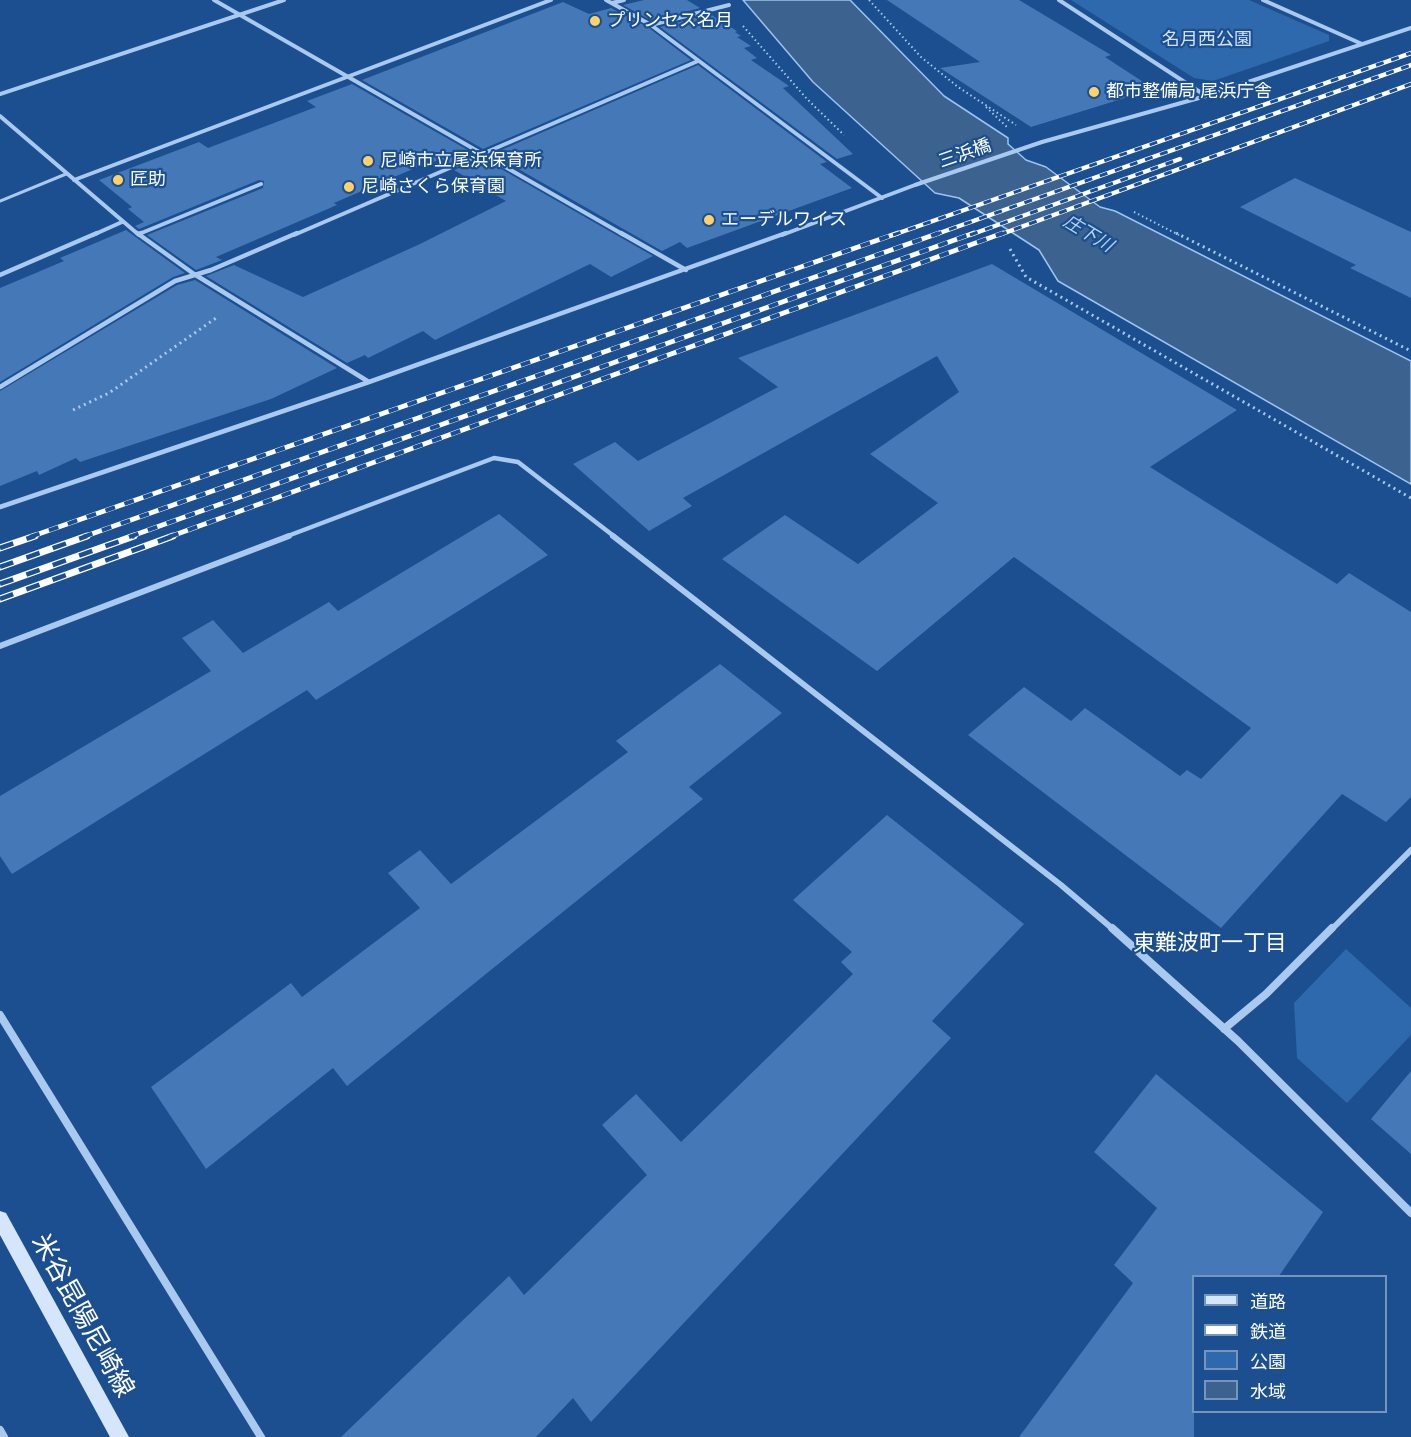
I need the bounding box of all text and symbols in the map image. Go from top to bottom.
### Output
place label: プリンセス名月 [607,10,733,32]
marker: プリンセス名月 [588,14,602,28]
park label: 名月西公園 [1162,29,1252,51]
place label: 都市整備局 尾浜庁舎 [1106,81,1272,103]
marker: 都市整備局 尾浜庁舎 [1087,85,1101,99]
street label: 三浜橋 [936,135,994,173]
place label: 尼崎市立尾浜保育所 [380,150,542,172]
marker: 尼崎市立尾浜保育所 [361,154,375,168]
place label: 匠助 [130,169,166,191]
marker: 匠助 [111,173,125,187]
place label: 尼崎さくら保育園 [361,176,505,198]
marker: 尼崎さくら保育園 [342,180,356,194]
place label: エーデルワイス [721,209,847,231]
water label: 庄下川 [1059,211,1117,257]
marker: エーデルワイス [702,213,716,227]
district label: 東難波町一丁目 [1133,931,1287,957]
street label: 米谷昆陽尼崎線 [24,1229,140,1403]
legend [1192,1275,1387,1413]
text: 道路 [1250,1291,1286,1313]
text: 鉄道 [1250,1321,1286,1343]
text: 公園 [1250,1351,1286,1373]
text: 水域 [1250,1381,1286,1403]

